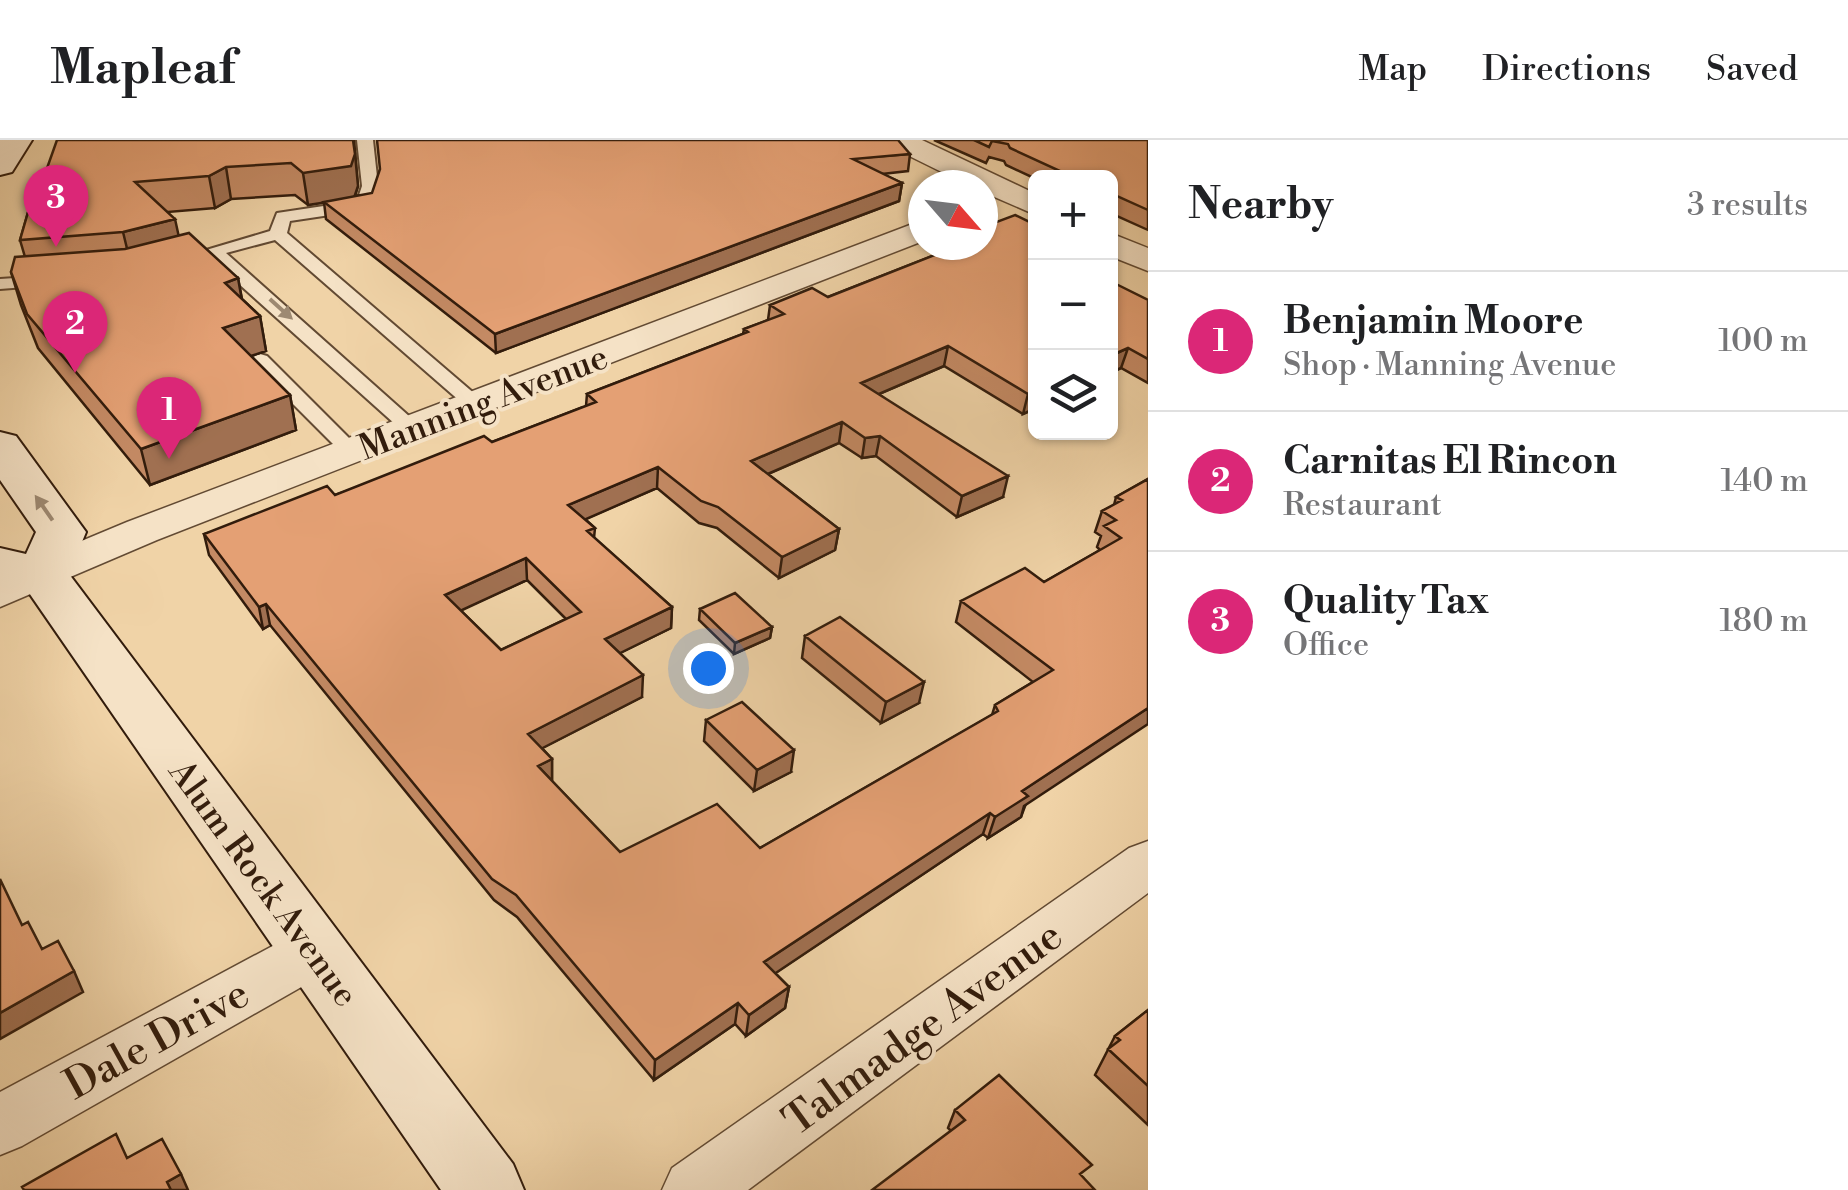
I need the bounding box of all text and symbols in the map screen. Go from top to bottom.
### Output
text: Mapleaf [50,39,235,99]
text: Map [1358,48,1427,91]
text: Directions [1482,48,1651,91]
text: Saved [1706,48,1798,91]
pin: 3 [23,164,88,247]
north arrow [908,170,998,260]
map controls [1028,170,1118,440]
button: + [1028,170,1118,260]
text: Nearby [1188,179,1333,232]
text: 3 results [1687,185,1808,225]
button: − [1028,260,1118,350]
pin: 2 [42,290,108,373]
one-way arrow [269,297,293,320]
text: Benjamin Moore [1283,298,1583,345]
text: 1 [1213,321,1228,361]
text: 100 m [1718,321,1808,361]
street label: Manning Avenue [353,336,614,471]
text: Shop · Manning Avenue [1283,345,1616,385]
button: layers [1028,350,1118,440]
pin: 1 [136,376,202,459]
text: Carnitas El Rincon [1283,438,1617,485]
text: 2 [1210,461,1231,501]
text: 140 m [1721,461,1808,501]
text: Restaurant [1283,485,1442,525]
one-way arrow [35,495,54,521]
text: Quality Tax [1283,578,1489,625]
text: 3 [1211,601,1230,641]
text: 180 m [1719,601,1808,641]
text: Office [1283,625,1369,665]
your location [683,643,734,694]
street label: Alum Rock Avenue [158,751,367,1016]
street label: Talmadge Avenue [774,910,1074,1149]
street label: Dale Drive [56,968,259,1113]

